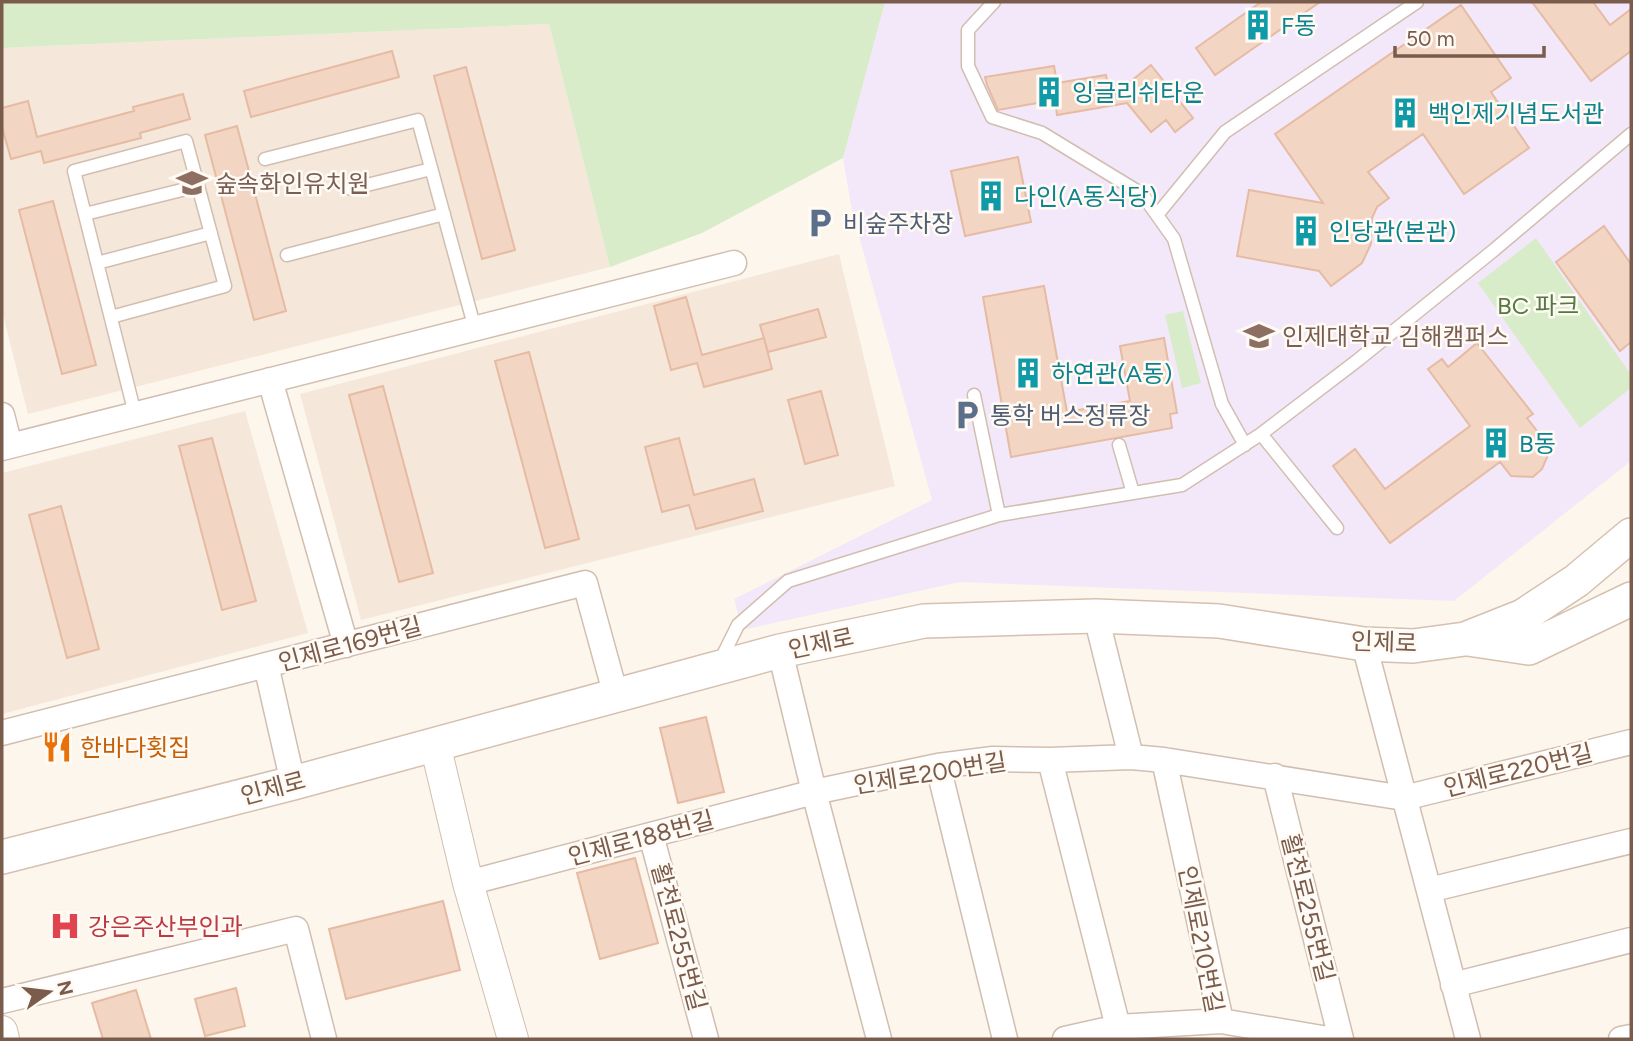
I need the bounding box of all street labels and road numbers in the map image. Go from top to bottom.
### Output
street label: 인제로169번길 [275,611,425,677]
street label: 인제로 [786,622,856,664]
street label: 인제로 [1350,626,1418,658]
street label: 인제로220번길 [1440,737,1596,803]
street label: 인제로200번길 [851,747,1009,799]
street label: 인제로 [237,765,309,811]
street label: 인제로188번길 [565,805,717,871]
street label: 활천로255번길 [1276,831,1340,985]
street label: 활천로255번길 [645,860,713,1014]
street label: 인제로210번길 [1173,863,1229,1015]

